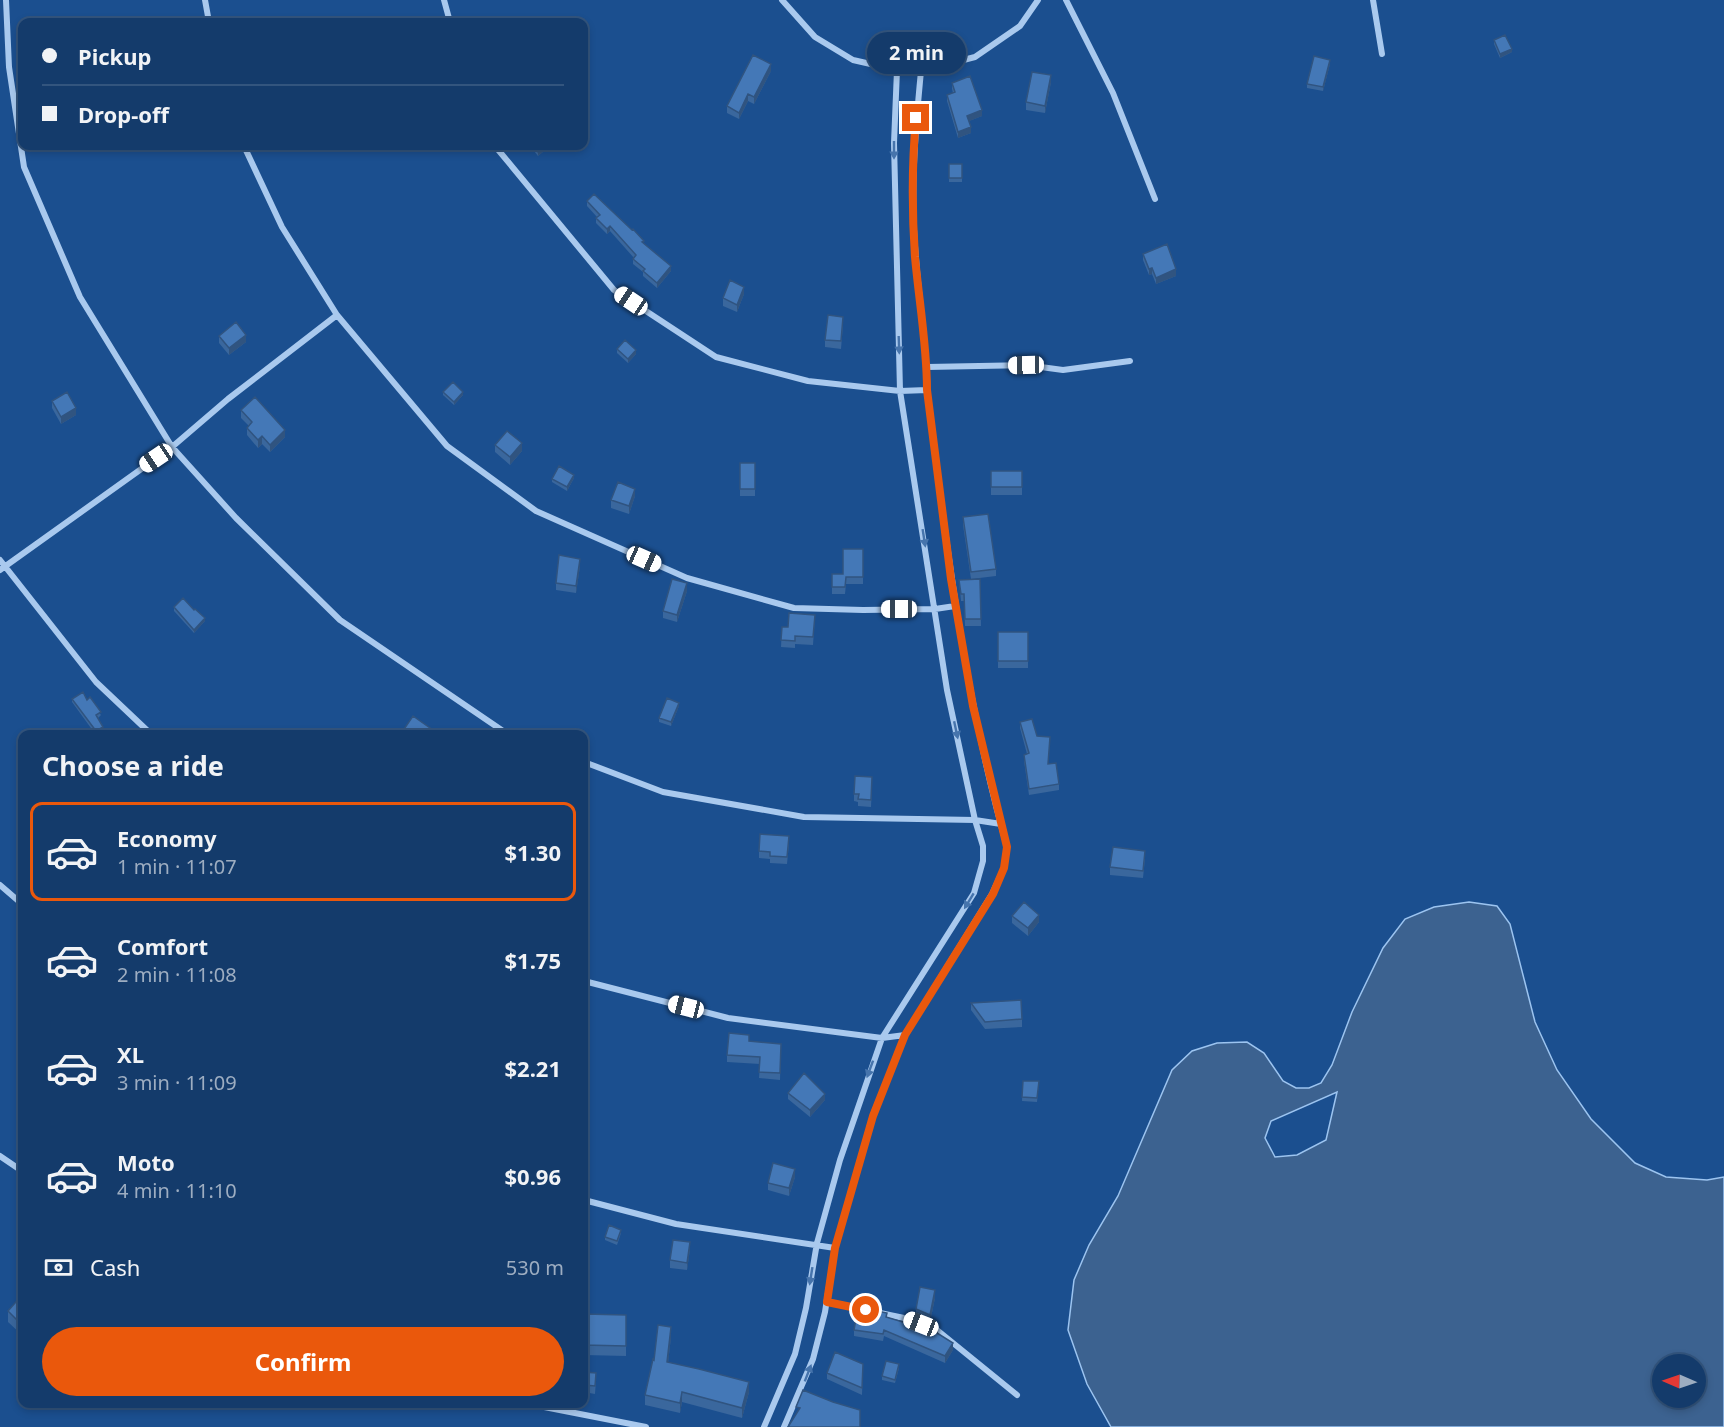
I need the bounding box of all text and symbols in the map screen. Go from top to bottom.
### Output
callout: 2 min [866,31,966,73]
text: 2 min [889,39,944,66]
text: Pickup [78,41,151,71]
text: Drop-off [78,99,169,129]
route end [902,104,929,131]
one-way arrow [889,140,899,159]
car [611,283,651,319]
one-way arrow [894,335,903,354]
car [1008,356,1044,374]
car [136,440,176,476]
one-way arrow [919,529,928,548]
car [624,543,664,575]
car [881,600,917,618]
one-way arrow [952,721,961,740]
text: Choose a ride [42,747,224,784]
text: Economy [117,823,216,853]
icon: car [45,825,99,879]
text: $1.30 [504,837,561,867]
text: 1 min · 11:07 [117,853,237,880]
one-way arrow [963,893,974,909]
text: Comfort [117,931,208,961]
icon: car [45,933,99,987]
text: $1.75 [504,945,561,975]
text: 2 min · 11:08 [117,961,237,988]
car [666,994,706,1020]
text: XL [117,1039,144,1069]
icon: car [45,1041,99,1095]
text: $2.21 [504,1053,561,1083]
one-way arrow [865,1060,875,1078]
text: 3 min · 11:09 [117,1069,237,1096]
text: Moto [117,1147,175,1177]
icon: car [45,1149,99,1203]
text: $0.96 [504,1161,561,1191]
text: 4 min · 11:10 [117,1177,237,1204]
icon: cash [42,1251,75,1284]
text: Cash [90,1252,140,1282]
text: 530 m [506,1254,564,1281]
one-way arrow [807,1267,816,1286]
route start [852,1296,879,1323]
car [901,1309,941,1339]
button: Confirm [42,1327,564,1396]
north arrow [1652,1354,1706,1408]
map controls [1652,1354,1706,1408]
one-way arrow [803,1364,813,1382]

